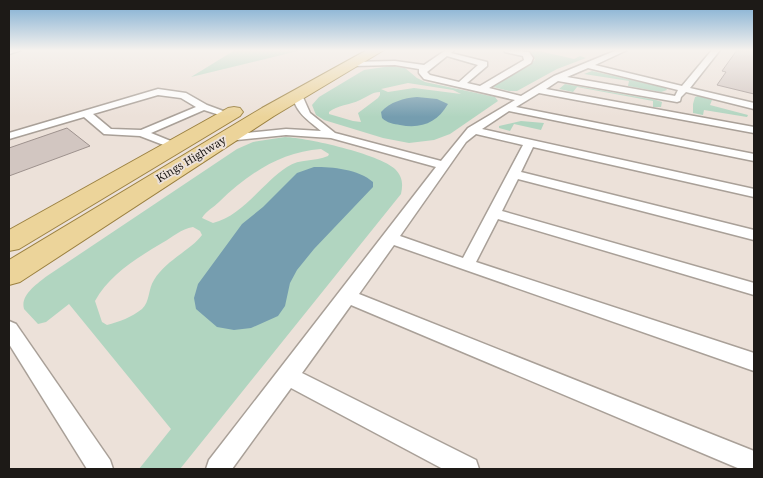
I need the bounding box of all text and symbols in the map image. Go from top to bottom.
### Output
street label: Kings Highway [153,131,229,185]

